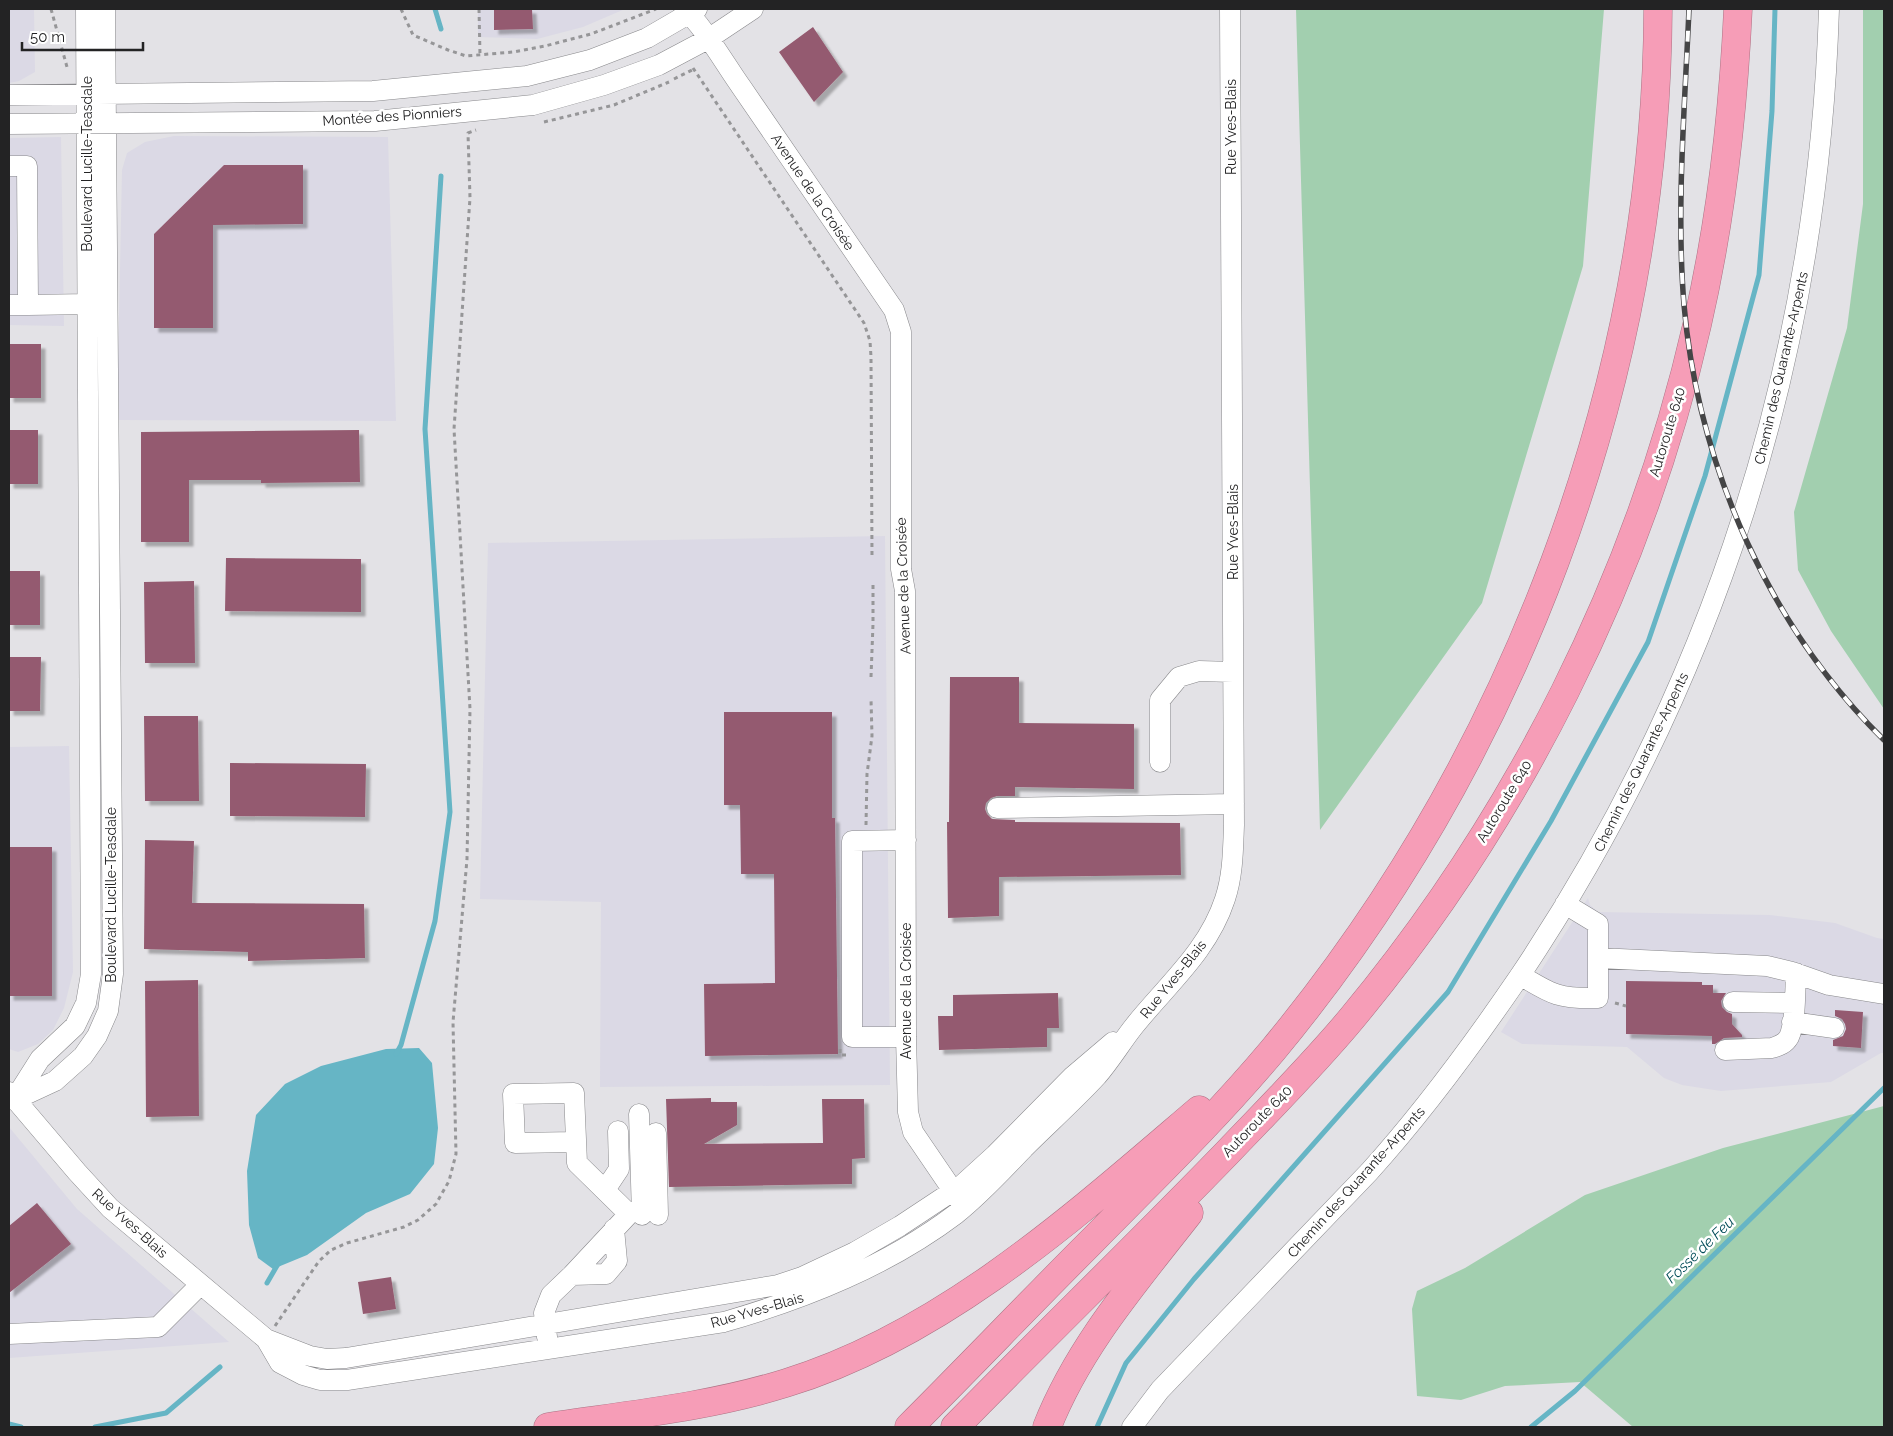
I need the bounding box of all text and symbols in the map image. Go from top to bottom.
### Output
scale bar [22,20,144,52]
text: 50 m [30,28,65,46]
street label: Boulevard Lucille-Teasdale [79,76,95,252]
street label: Rue Yves-Blais [1223,79,1239,175]
street label: Montée des Pionniers [322,103,463,129]
street label: Avenue de la Croisée [768,131,858,253]
street label: Chemin des Quarante-Arpents [1751,270,1811,466]
street label: Autoroute 640 [1646,385,1688,479]
street label: Rue Yves-Blais [1225,484,1241,580]
street label: Avenue de la Croisée [893,517,913,655]
street label: Chemin des Quarante-Arpents [1591,670,1692,854]
street label: Autoroute 640 [1473,757,1535,845]
street label: Boulevard Lucille-Teasdale [103,807,119,983]
street label: Avenue de la Croisée [898,922,914,1060]
street label: Rue Yves-Blais [1137,937,1210,1021]
street label: Autoroute 640 [1219,1082,1295,1160]
street label: Chemin des Quarante-Arpents [1284,1103,1428,1261]
street label: Rue Yves-Blais [89,1185,171,1261]
water label: Fossé de Feu [1662,1213,1738,1287]
street label: Rue Yves-Blais [709,1289,806,1331]

